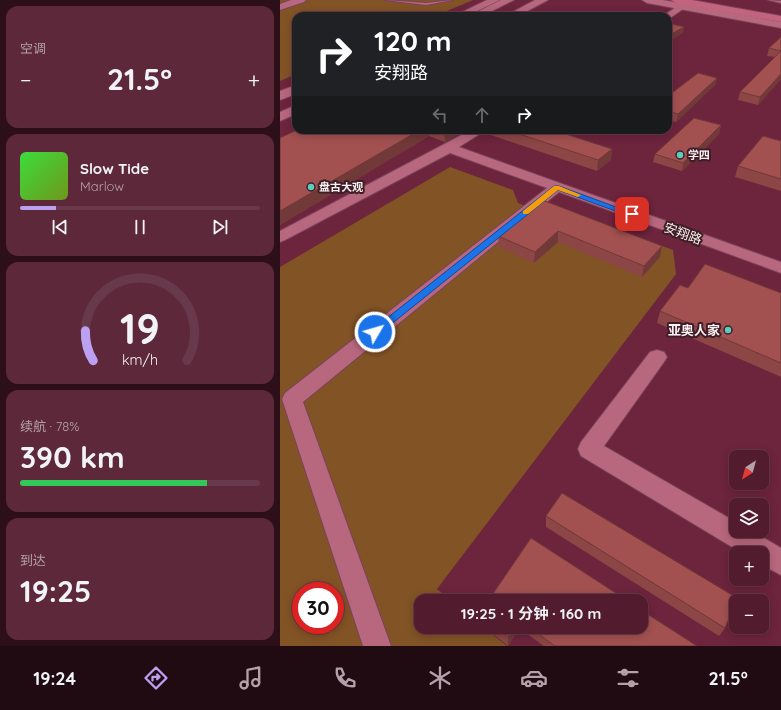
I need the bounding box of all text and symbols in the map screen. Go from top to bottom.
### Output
text: 120 m [374,23,452,58]
icon: right [308,28,360,80]
text: 空调 [20,40,46,56]
text: 21.5° [107,60,172,98]
text: 安翔路 [374,61,428,84]
text: − [20,66,31,94]
text: + [248,66,260,94]
icon: left [429,104,451,126]
icon: ahead [471,104,493,126]
icon: right [513,104,535,126]
place label: 学四 [688,148,710,162]
marker: 学四 [675,150,685,160]
text: Slow Tide [80,159,149,178]
text: Marlow [80,178,124,194]
place label: 盘古大观 [319,180,363,194]
marker: 盘古大观 [306,182,316,192]
pin [615,197,649,231]
icon: arrive [621,203,643,225]
icon: previous [49,216,71,238]
icon: pause [129,216,151,238]
icon: next [209,216,231,238]
street label: 安翔路 [662,219,704,247]
text: 19 [120,302,160,354]
position arrow [354,311,396,353]
place label: 亚奥人家 [668,322,720,338]
marker: 亚奥人家 [723,325,733,335]
text: km/h [122,351,158,369]
text: 续航 · 78% [20,418,79,434]
text: 390 km [20,438,125,476]
north arrow [729,450,769,490]
map controls [729,450,769,634]
button: layers [729,498,769,538]
button: + [729,546,769,586]
text: 到达 [20,552,46,568]
text: 19:25 [20,572,91,610]
speed limit sign: 30 [292,582,344,634]
button: − [729,594,769,634]
text: 19:25 · 1 分钟 · 160 m [461,604,601,623]
icon: directions [142,664,170,692]
icon: music [237,664,265,692]
icon: phone [331,664,359,692]
icon: climate [426,664,454,692]
icon: car [520,664,548,692]
icon: filters [614,664,642,692]
text: 19:24 [33,667,76,690]
text: 21.5° [709,667,748,690]

